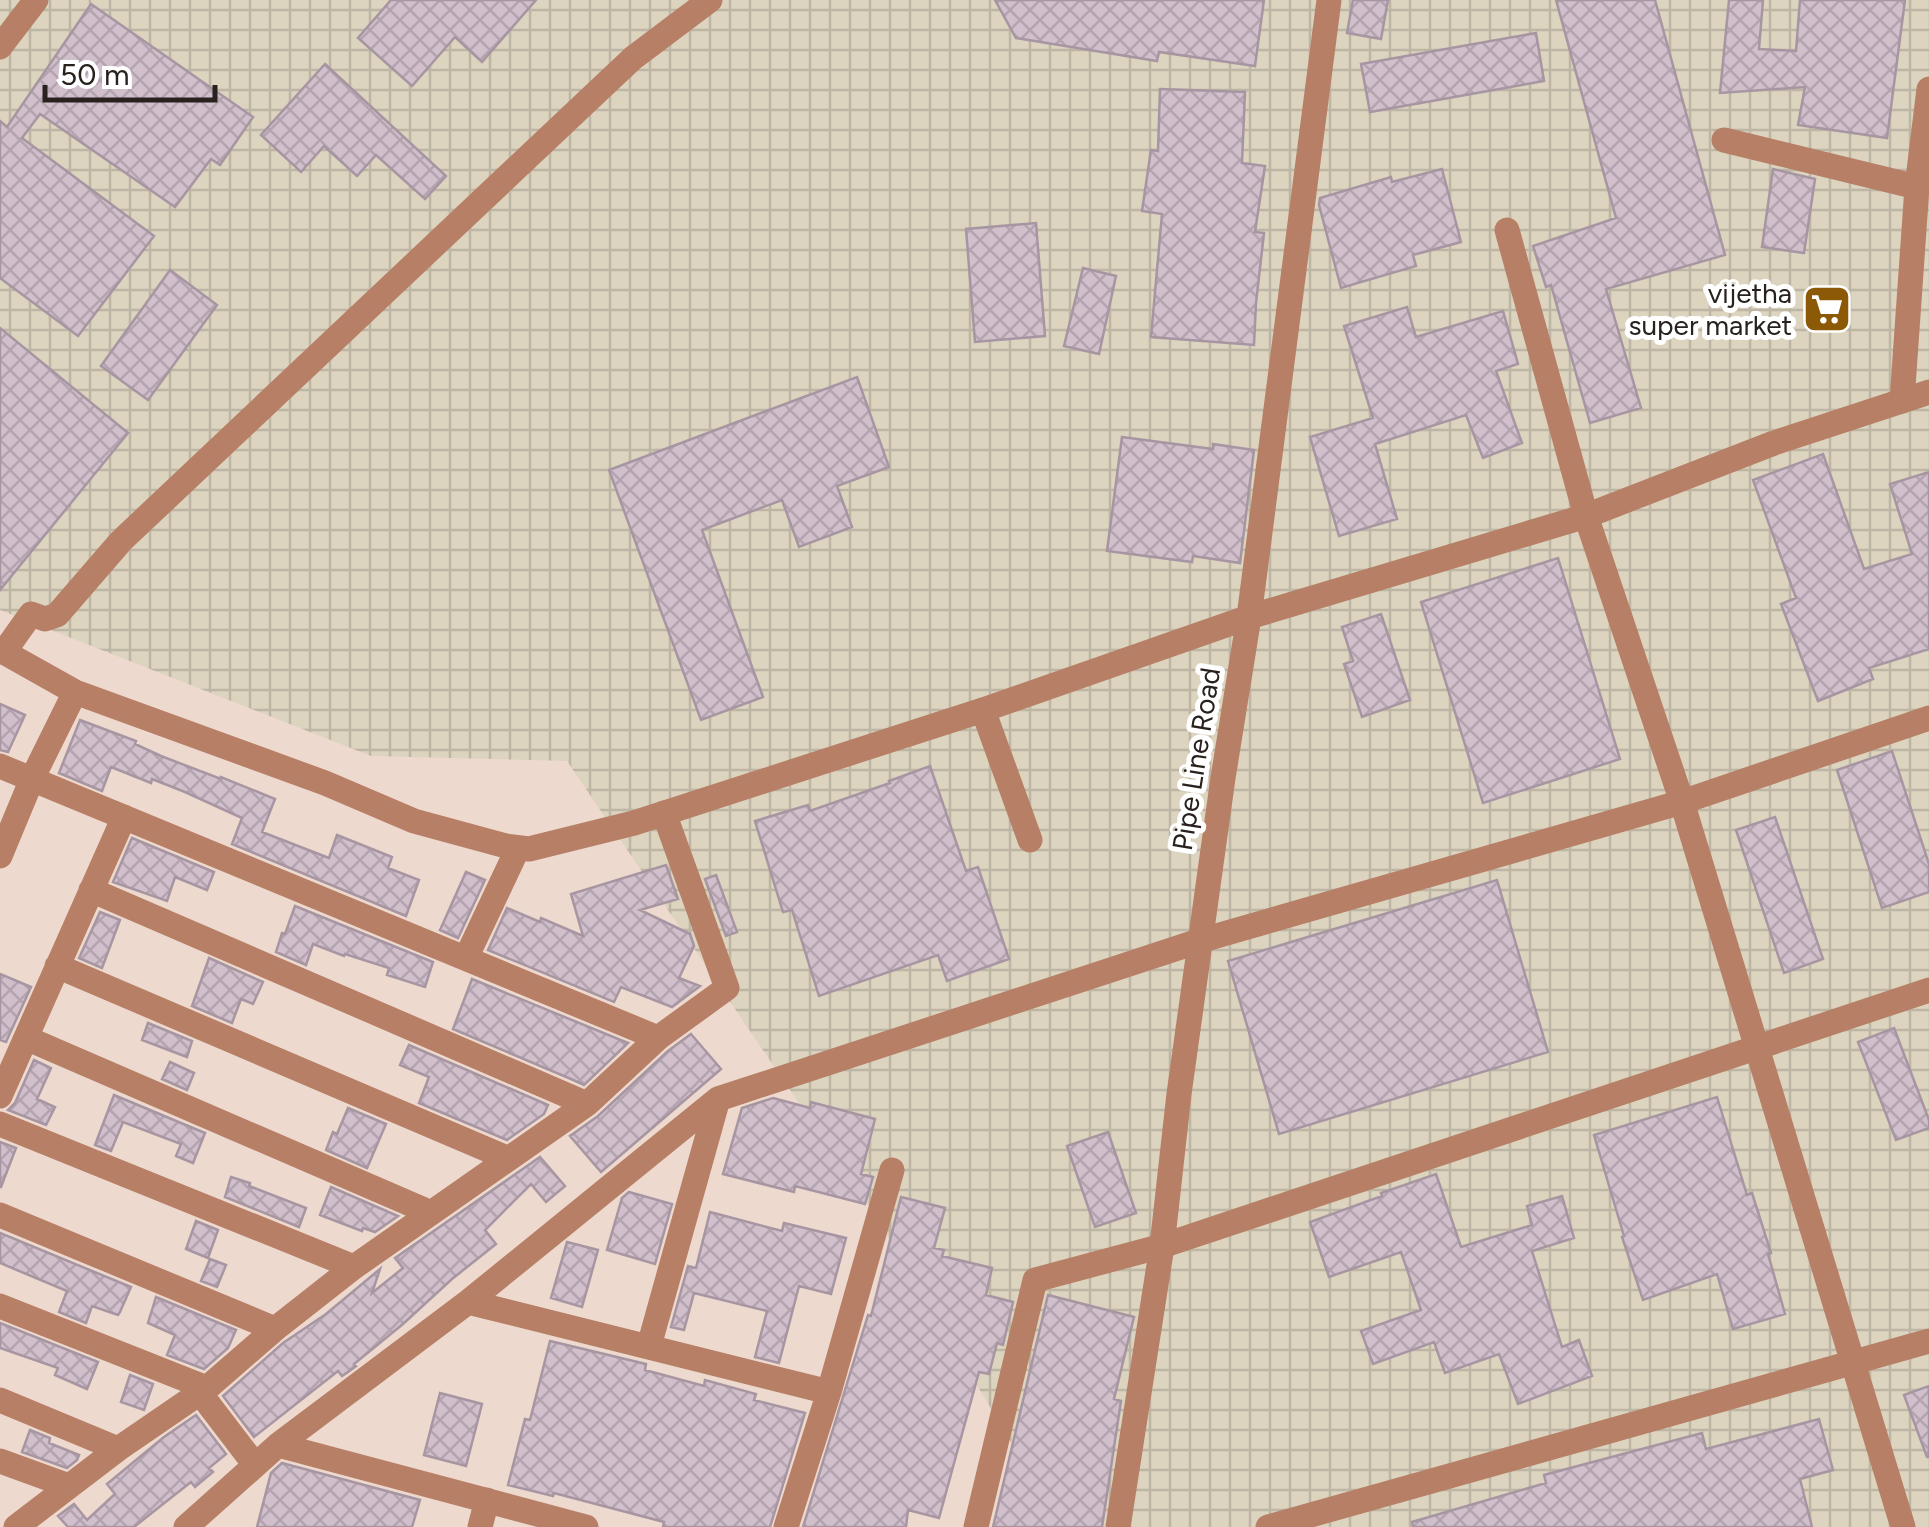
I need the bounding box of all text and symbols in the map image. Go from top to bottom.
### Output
scale bar [45,40,215,102]
text: 50 m [60,56,129,93]
place label: vijetha super market [1628,276,1792,342]
supermarket icon: vijetha super market [1801,283,1853,335]
street label: Pipe Line Road [1165,665,1227,853]

